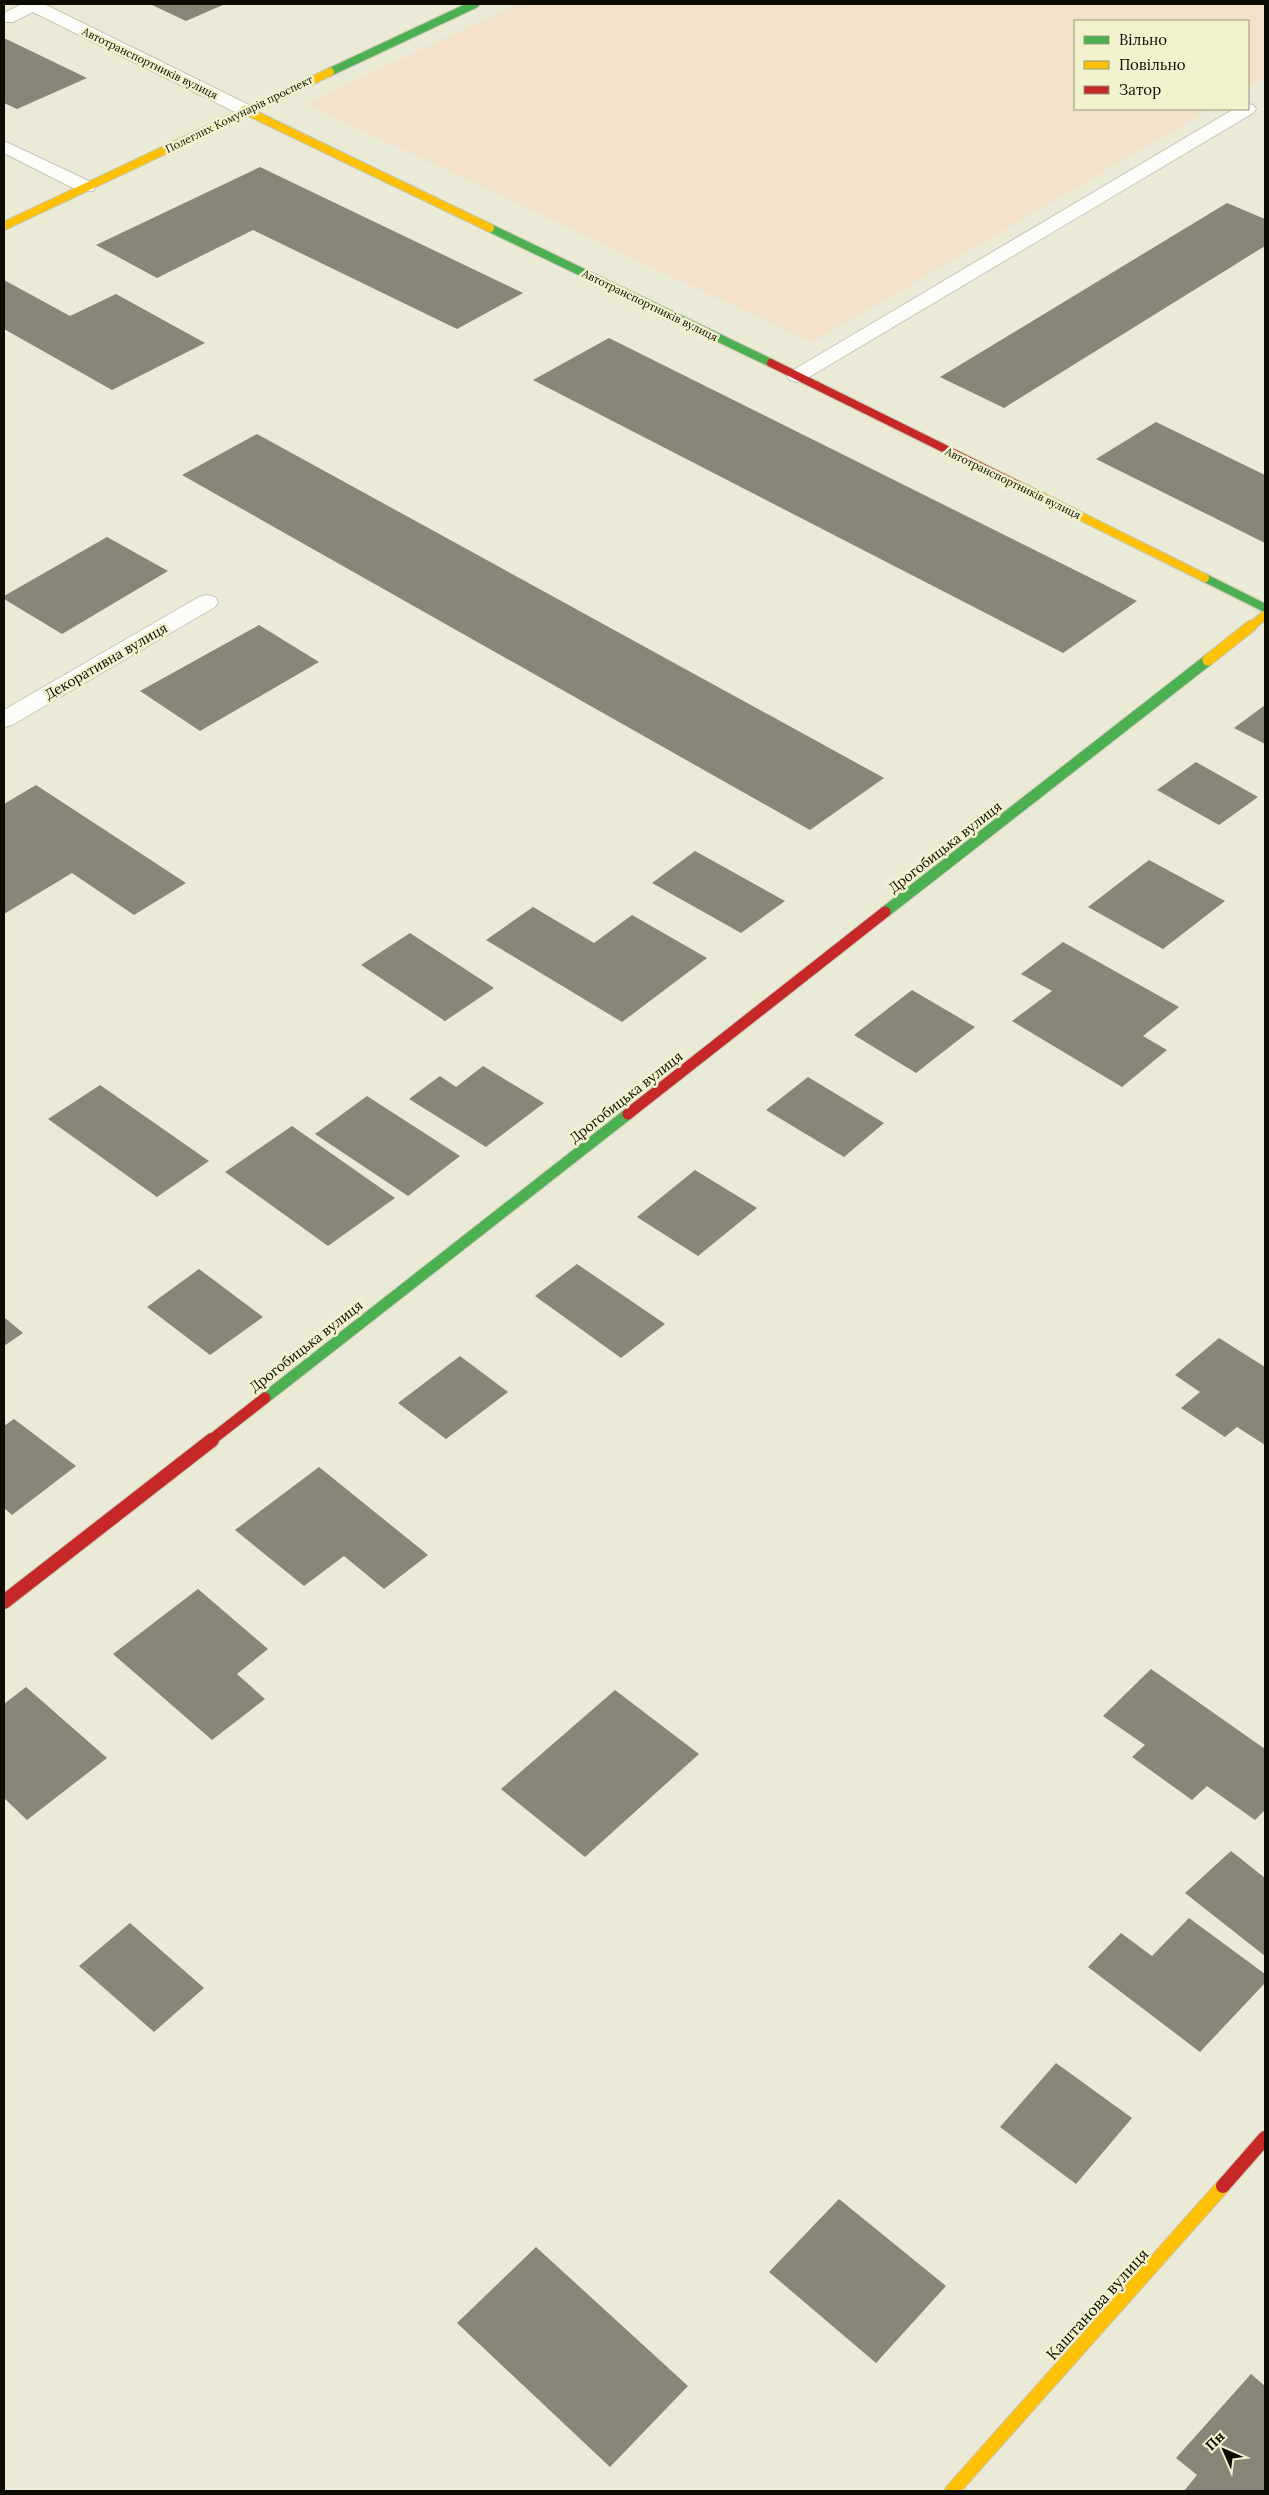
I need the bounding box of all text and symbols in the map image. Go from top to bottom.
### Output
legend [1074,20,1249,110]
street label: Автотранспортників вулиця [79,24,220,102]
text: Вільно [1119,30,1167,49]
text: Повільно [1119,55,1186,74]
street label: Полеглих Комунарів проспект [163,72,315,156]
text: Затор [1119,80,1161,99]
street label: Автотранспортників вулиця [579,266,720,344]
street label: Автотранспортників вулиця [942,444,1083,522]
street label: Декоративна вулиця [41,618,171,704]
street label: Дрогобицька вулиця [885,797,1005,897]
street label: Дрогобицька вулиця [566,1047,686,1147]
street label: Дрогобицька вулиця [246,1296,366,1396]
street label: Каштанова вулиця [1042,2244,1152,2364]
north arrow [1199,2425,1249,2475]
text: Пн [1201,2427,1228,2454]

